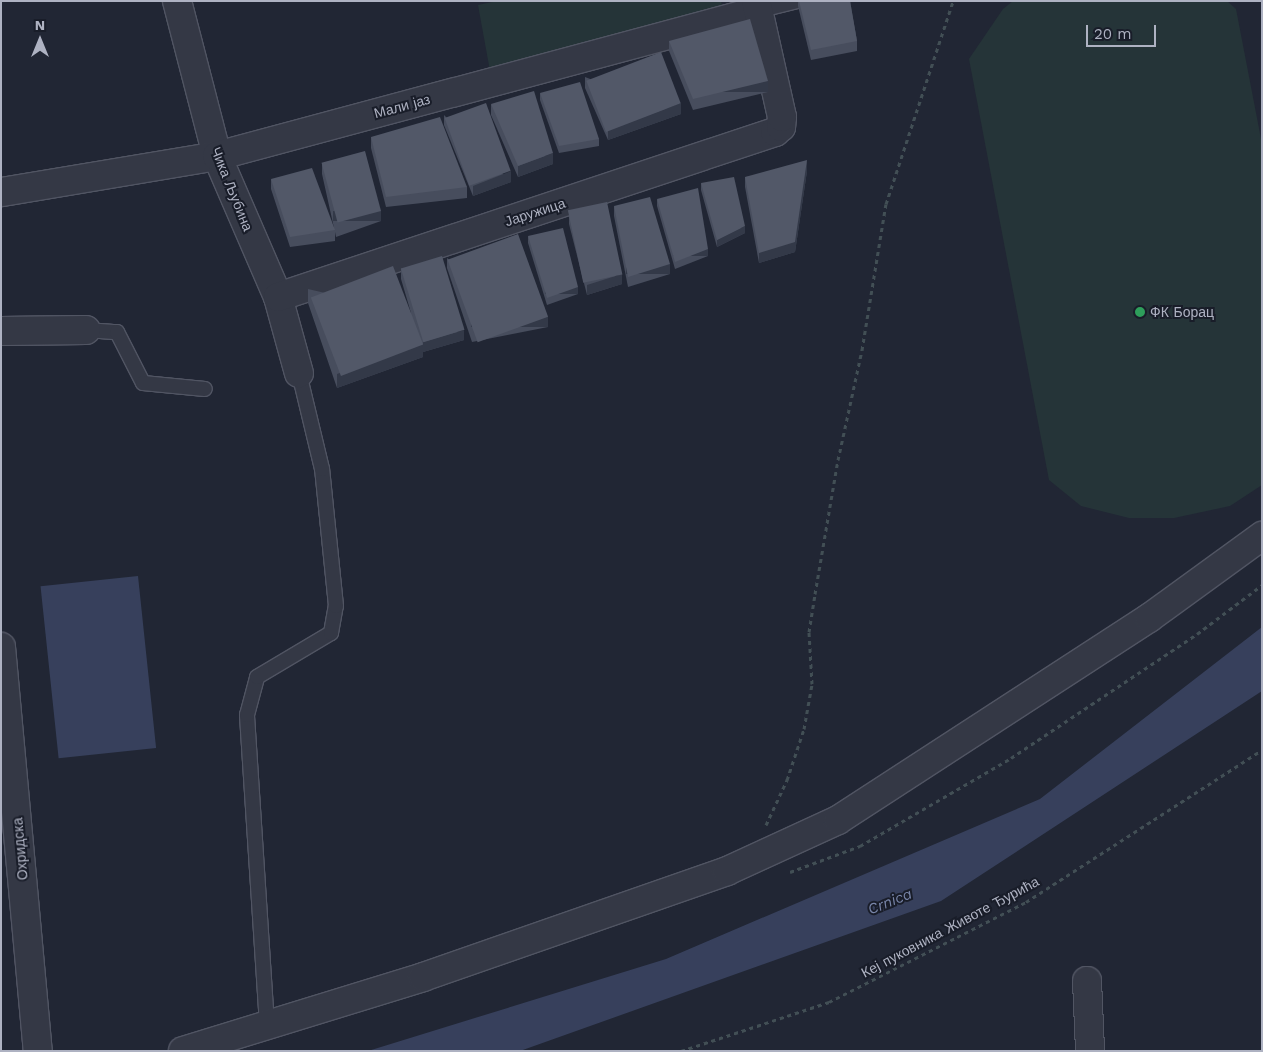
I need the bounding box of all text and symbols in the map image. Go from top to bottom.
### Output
north arrow [15,15,65,65]
scale bar [1088,15,1158,47]
text: N [35,17,45,33]
text: 20 m [1094,25,1132,43]
street label: Мали јаз [372,90,432,122]
street label: Чика Љубина [207,144,257,234]
street label: Јаружица [503,194,567,230]
place label: ФК Борац [1150,304,1214,320]
marker: ФК Борац [1134,306,1146,318]
street label: Охридска [9,817,31,881]
street label: Кеј пуковника Животе Ђурића [858,873,1042,981]
water label: Crnica [865,885,915,919]

